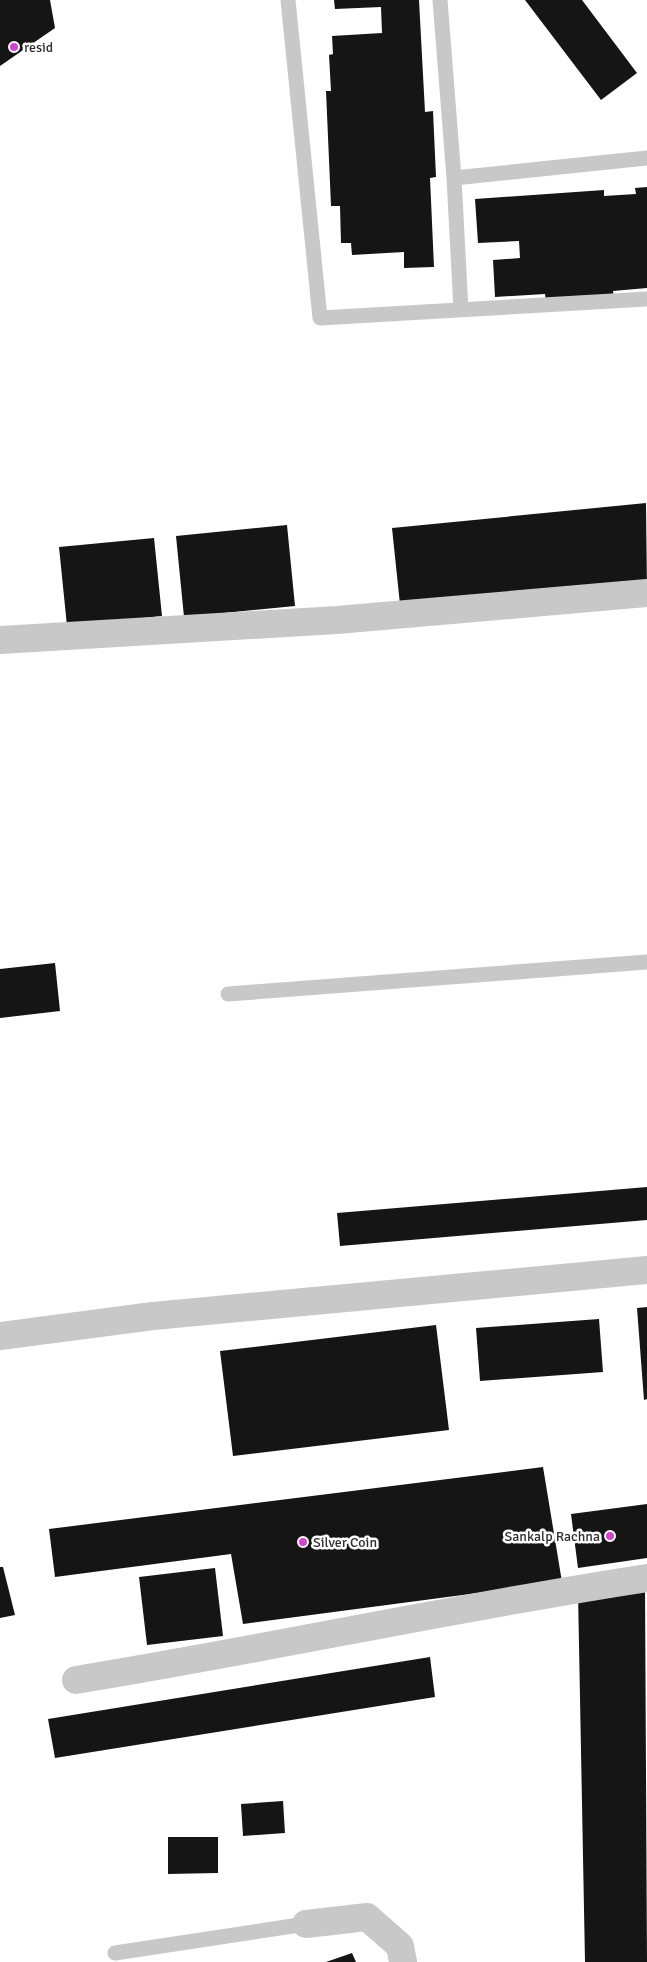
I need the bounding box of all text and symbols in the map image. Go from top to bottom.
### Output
place label: resid [24,39,53,56]
marker: resid [8,41,20,53]
place label: Sankalp Rachna [504,1528,600,1545]
marker: Sankalp Rachna [604,1530,616,1542]
place label: Silver Coin [313,1534,377,1551]
marker: Silver Coin [297,1536,309,1548]

